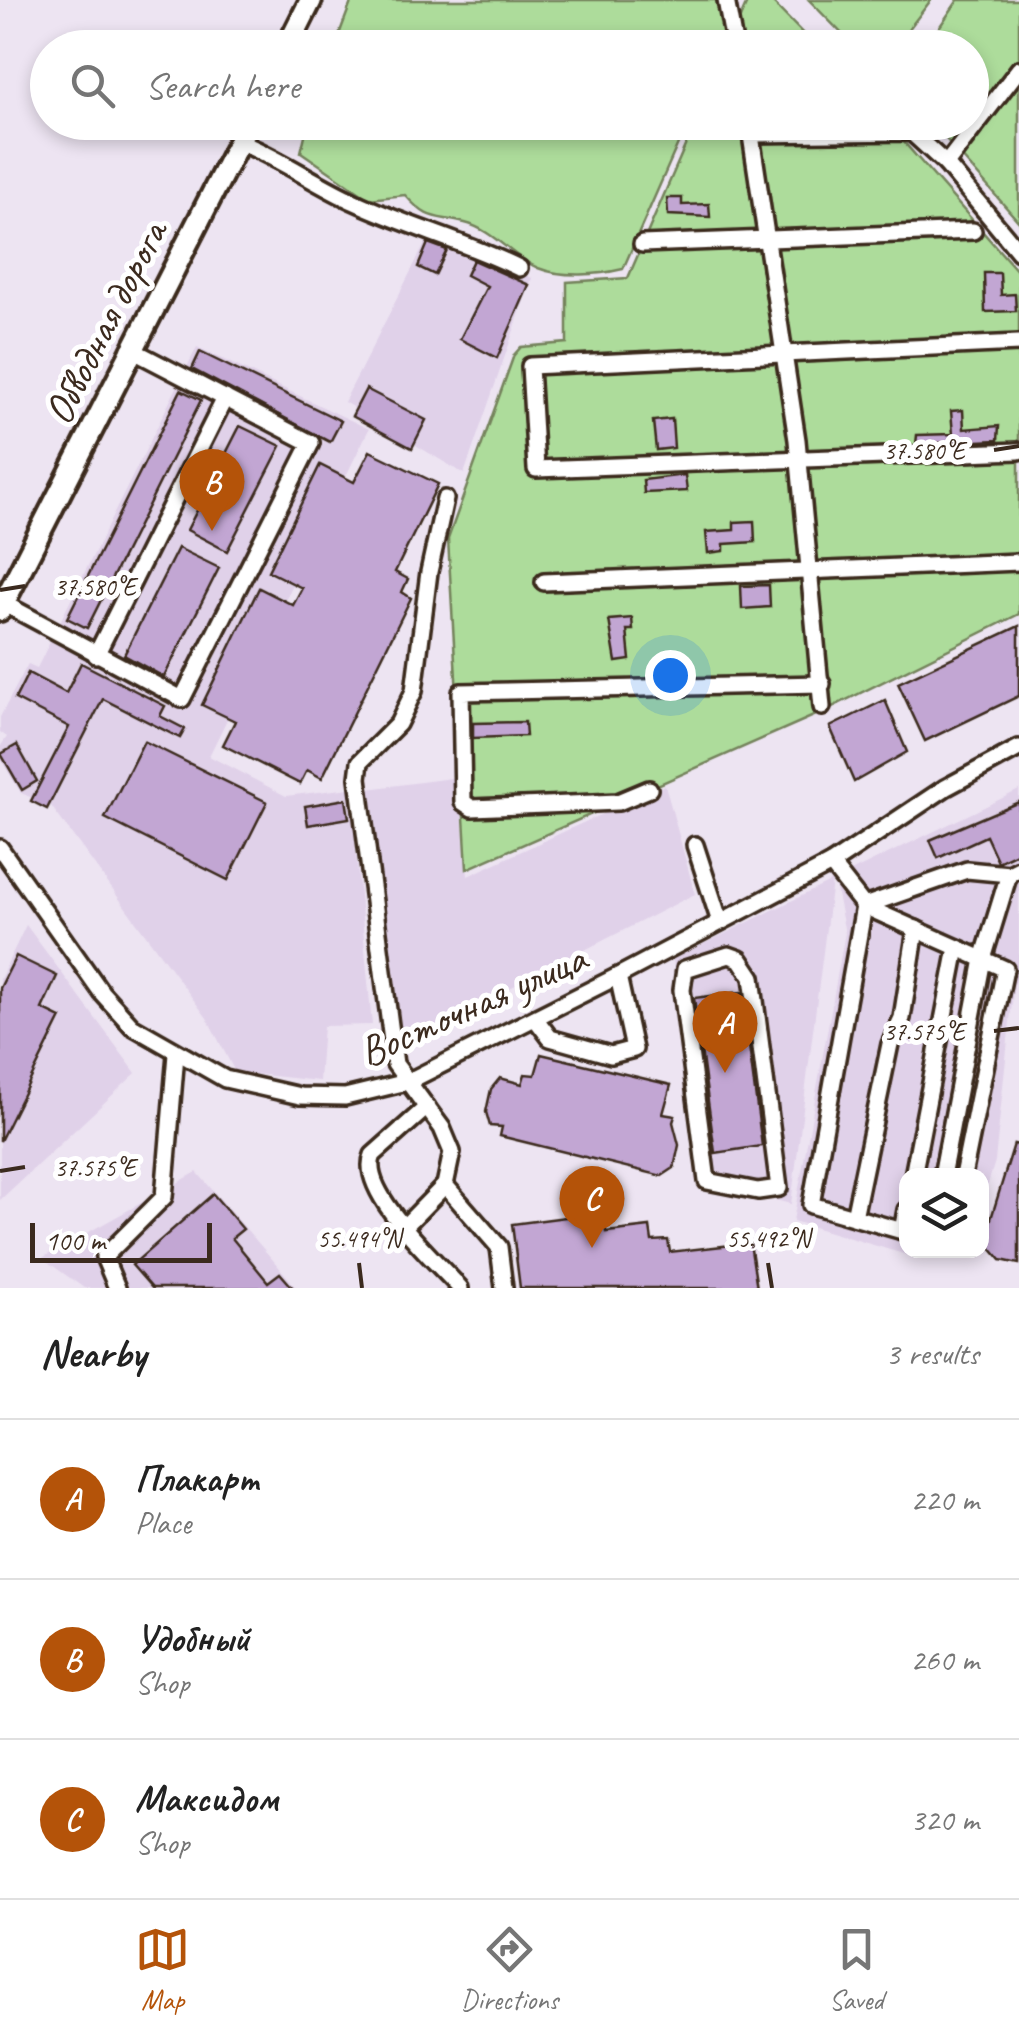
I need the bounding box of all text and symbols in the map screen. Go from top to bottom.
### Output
search box [30,30,989,140]
icon: search [65,58,120,113]
text: Search here [145,62,300,109]
street label: Обводная дорога [32,209,181,433]
text: 37.580°E [883,435,968,467]
pin: B [180,448,244,531]
text: 37.580°E [54,571,139,603]
your location [645,650,696,701]
street label: Восточная улица [351,931,597,1079]
pin: A [692,990,758,1073]
text: 37.575°E [883,1016,968,1048]
text: 37.575°E [54,1152,139,1184]
pin: C [560,1166,624,1248]
map controls [899,1168,989,1258]
button: layers [899,1168,989,1258]
scale bar [30,1218,212,1262]
text: 100 m [45,1223,105,1258]
text: 55.494°N [317,1223,405,1255]
text: 55.492°N [726,1223,814,1255]
text: Nearby [40,1327,146,1380]
text: 3 results [885,1333,979,1374]
text: Плакарт [135,1455,258,1502]
text: A [64,1479,81,1520]
text: 220 m [910,1479,979,1520]
text: Place [135,1502,191,1543]
text: Удобный [135,1615,250,1662]
text: B [64,1639,81,1680]
text: 260 m [910,1639,979,1680]
text: Shop [135,1662,189,1703]
text: Максидом [135,1775,278,1822]
text: C [65,1799,80,1840]
text: 320 m [910,1799,979,1840]
text: Shop [135,1822,189,1863]
tab: Map [135,1922,190,2017]
tab: Directions [461,1922,558,2017]
tab: Saved [829,1922,884,2017]

